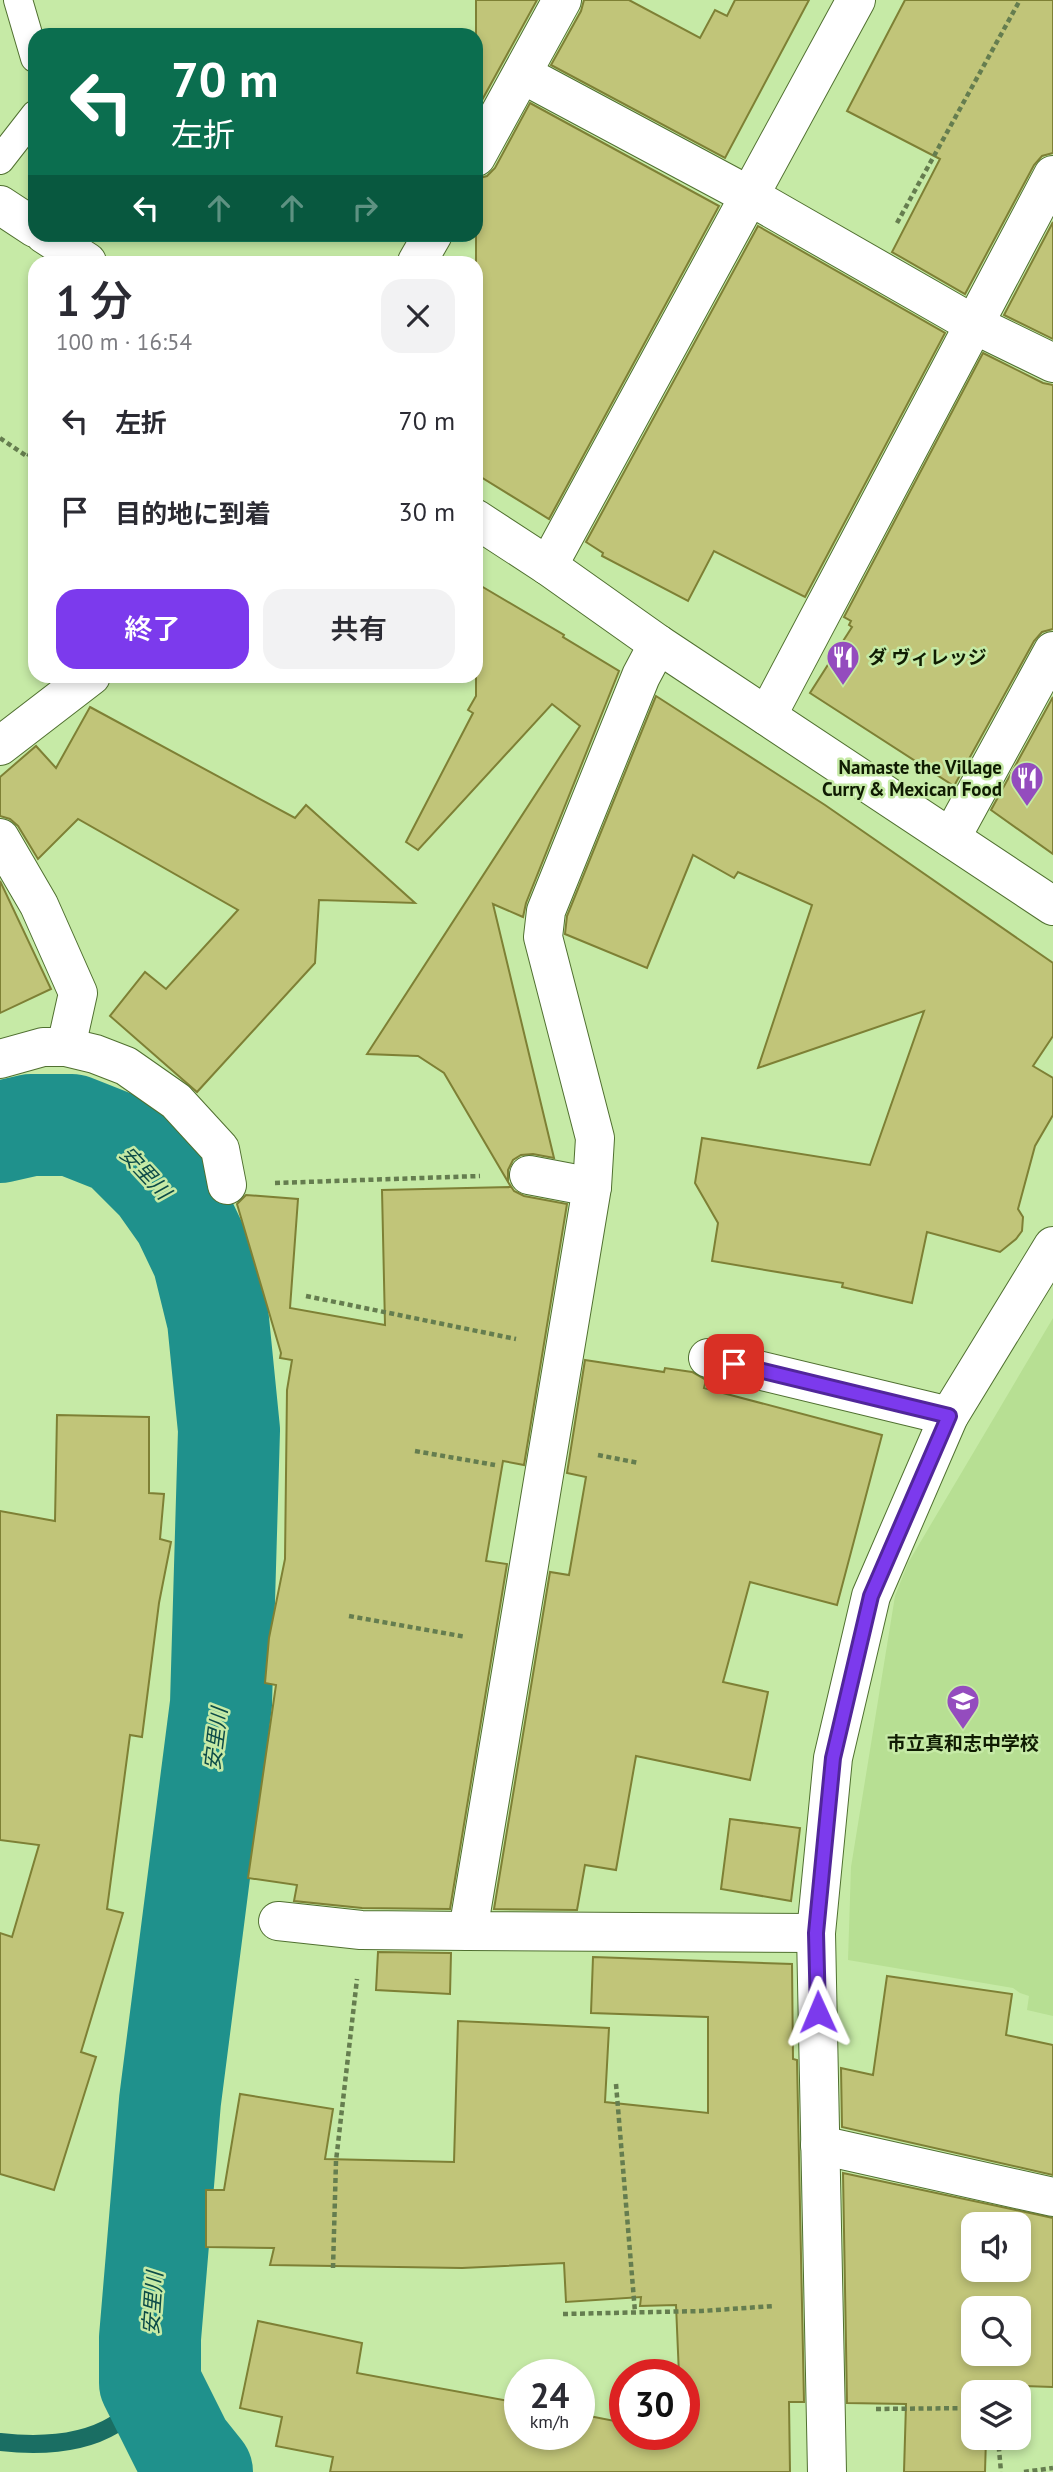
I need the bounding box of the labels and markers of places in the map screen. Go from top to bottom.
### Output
restaurant icon: ダ ヴィレッジ [824,638,862,687]
place label: ダ ヴィレッジ [868,645,987,669]
place label: Namaste the Village Curry & Mexican Food [822,755,1002,801]
restaurant icon: Namaste the Village Curry & Mexican Food [1008,759,1046,808]
pin [704,1334,764,1394]
school or university icon: 市立真和志中学校 [944,1682,982,1731]
place label: 市立真和志中学校 [887,1731,1039,1755]

